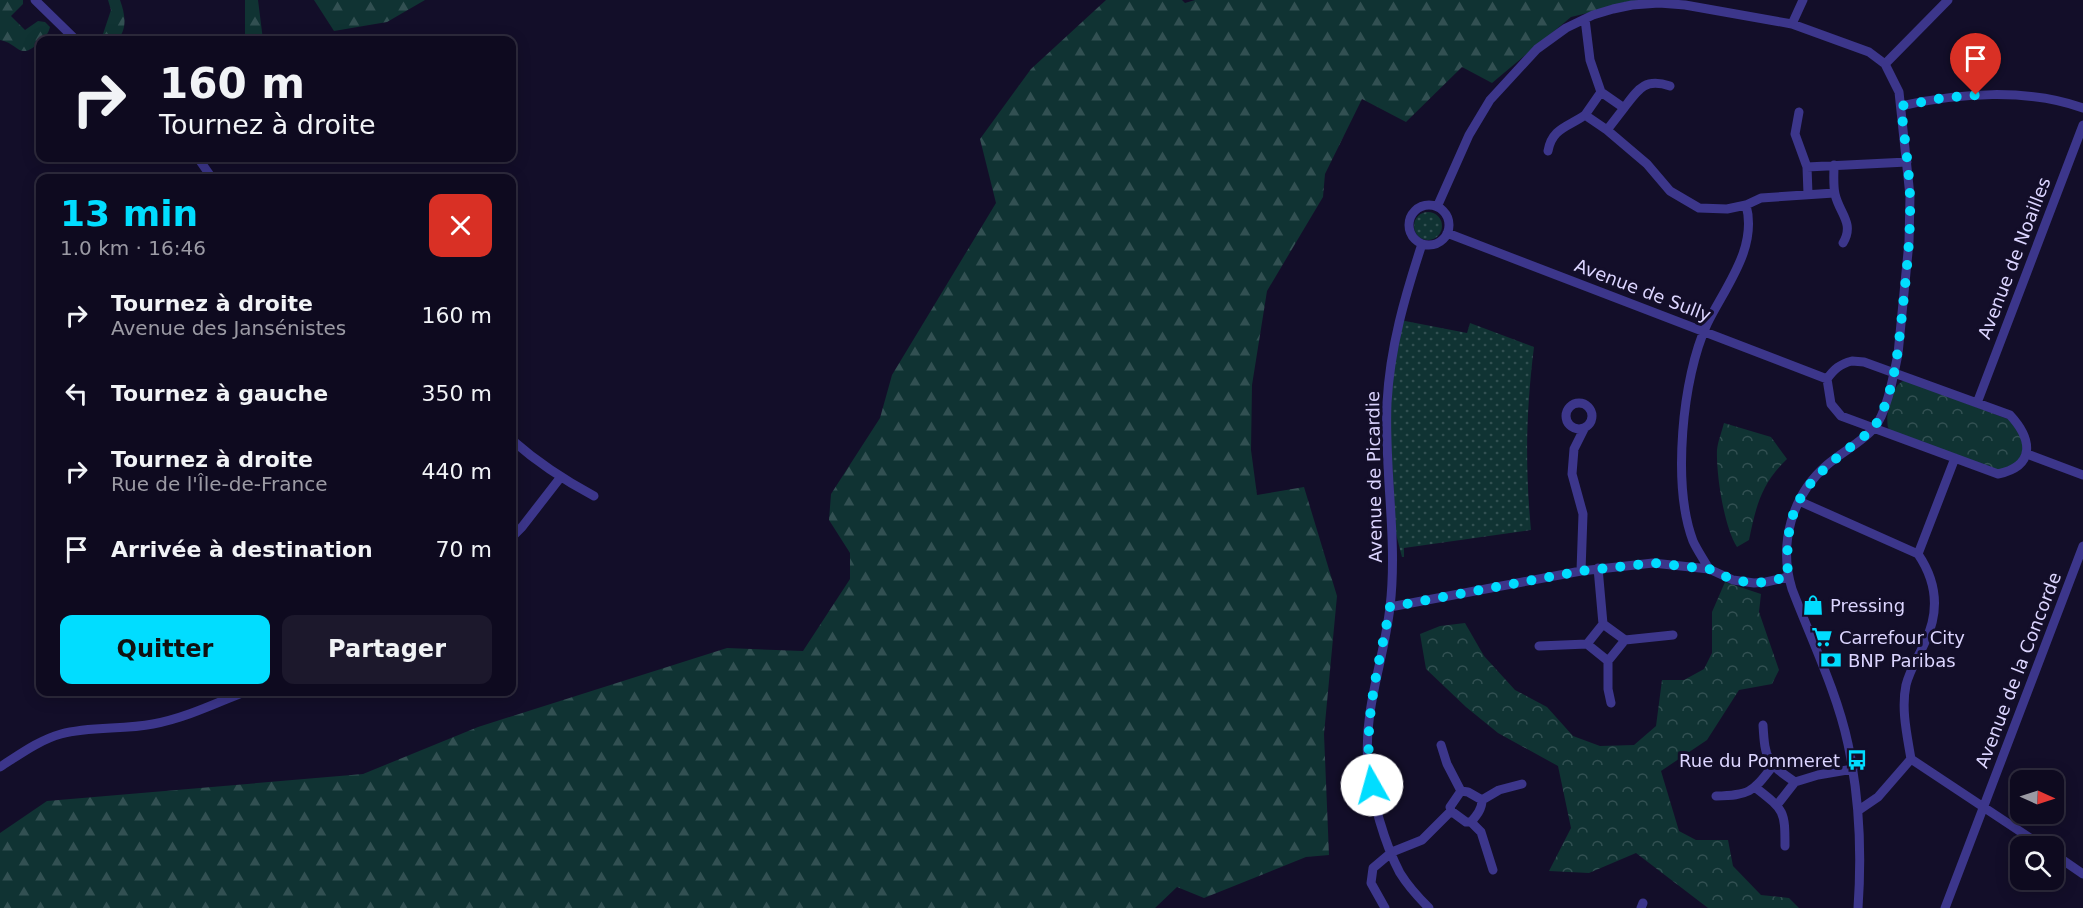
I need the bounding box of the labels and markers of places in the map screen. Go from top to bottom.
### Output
pin [1950,33,2001,95]
shop icon: Pressing [1801,593,1825,617]
place label: Pressing [1830,595,1905,616]
supermarket icon: Carrefour City [1810,625,1834,649]
place label: Carrefour City [1839,627,1965,648]
bank icon: BNP Paribas [1819,648,1843,672]
place label: BNP Paribas [1848,650,1956,671]
bus stop icon: Rue du Pommeret [1845,748,1869,772]
place label: Rue du Pommeret [1679,750,1840,771]

